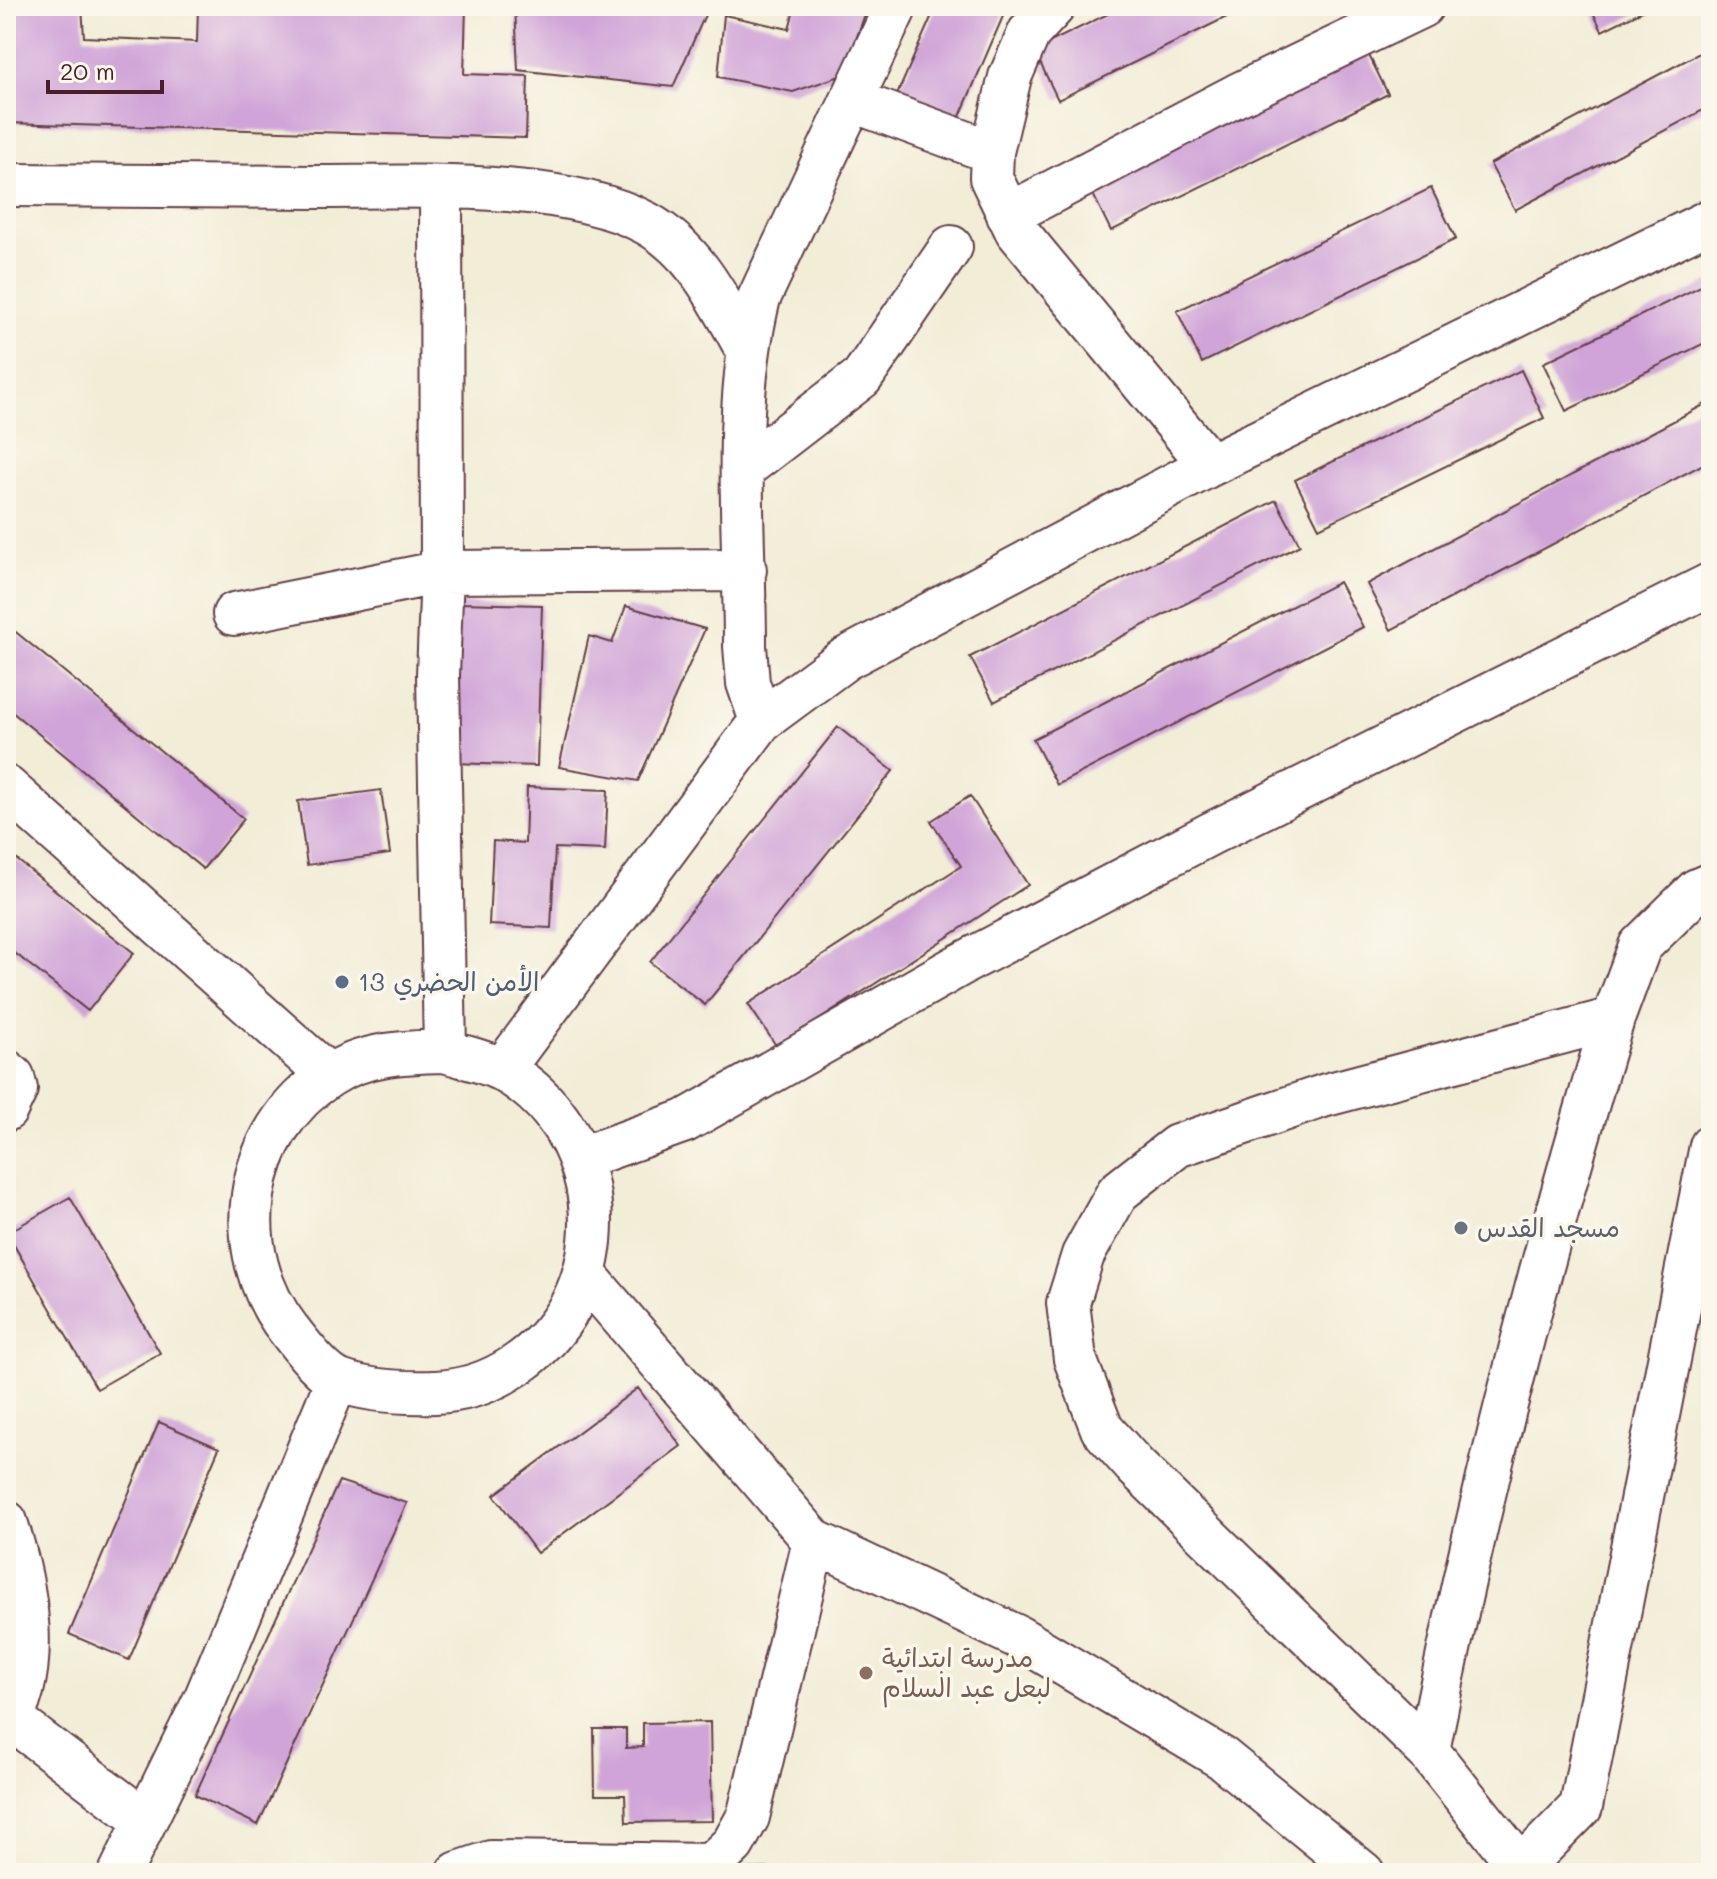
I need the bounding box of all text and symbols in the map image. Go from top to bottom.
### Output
scale bar [48,44,162,94]
text: 20 m [60,55,115,86]
place label: الأمن الحضري 13 [358,964,539,1001]
marker: الأمن الحضري 13 [333,973,351,991]
place label: مسجد القدس [1477,1210,1620,1244]
marker: مسجد القدس [1452,1219,1470,1237]
place label: مدرسة ابتدائية لبعل عبد السلام [882,1640,1051,1708]
marker: مدرسة ابتدائية لبعل عبد السلام [857,1664,875,1682]

